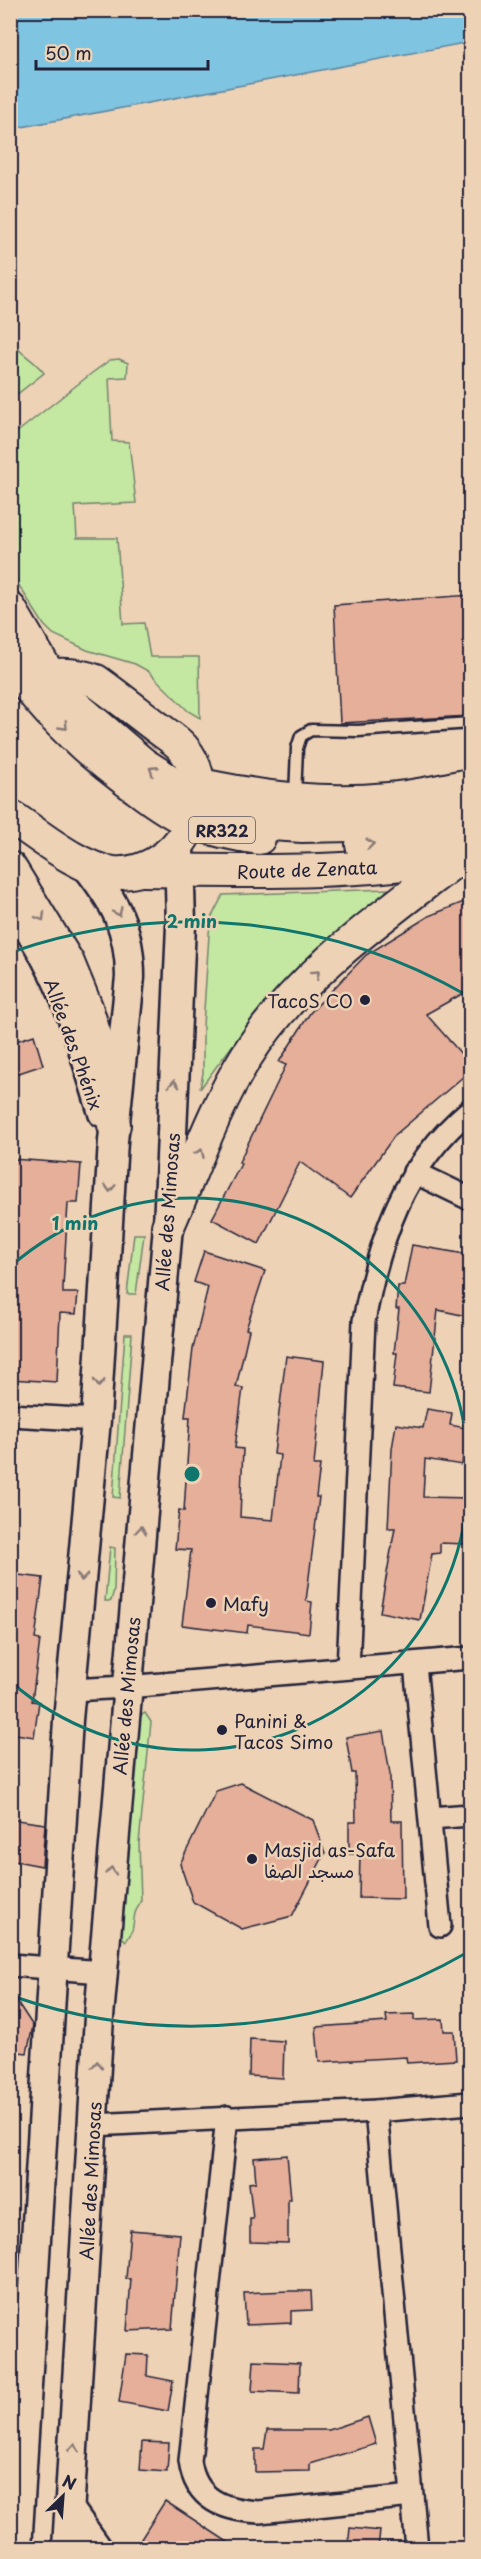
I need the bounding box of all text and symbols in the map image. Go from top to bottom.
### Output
scale bar [36,33,208,71]
text: 50 m [45,39,92,66]
one-way arrow [56,719,67,730]
one-way arrow [149,766,160,777]
road number: RR322 [189,817,255,843]
one-way arrow [366,838,375,851]
street label: Route de Zenata [236,853,378,885]
one-way arrow [110,906,122,917]
text: 2 min [167,907,217,934]
one-way arrow [34,911,45,921]
one-way arrow [309,970,320,981]
street label: Allée des Phénix [38,975,110,1113]
place label: TacoS CO [267,987,353,1014]
marker: TacoS CO [358,993,372,1007]
one-way arrow [168,1079,181,1088]
street label: Allée des Mimosas [148,1132,186,1292]
one-way arrow [193,1149,205,1160]
one-way arrow [103,1184,116,1193]
text: 1 min [52,1209,98,1236]
one-way arrow [92,1379,105,1388]
centre of rings [182,1464,202,1484]
one-way arrow [134,1525,147,1534]
one-way arrow [76,1573,89,1582]
place label: Mafy [223,1590,269,1617]
marker: Mafy [204,1596,218,1610]
street label: Allée des Mimosas [106,1616,146,1776]
place label: Panini & Tacos Simo [234,1707,333,1755]
marker: Panini & Tacos Simo [215,1723,229,1737]
place label: Masjid as-Safa مسجد الصفا [264,1836,396,1884]
marker: Masjid as-Safa مسجد الصفا [245,1852,259,1866]
one-way arrow [104,1866,117,1875]
one-way arrow [90,2060,103,2069]
street label: Allée des Mimosas [72,2101,108,2261]
one-way arrow [67,2444,80,2453]
north arrow [33,2466,93,2526]
text: N [59,2468,81,2495]

